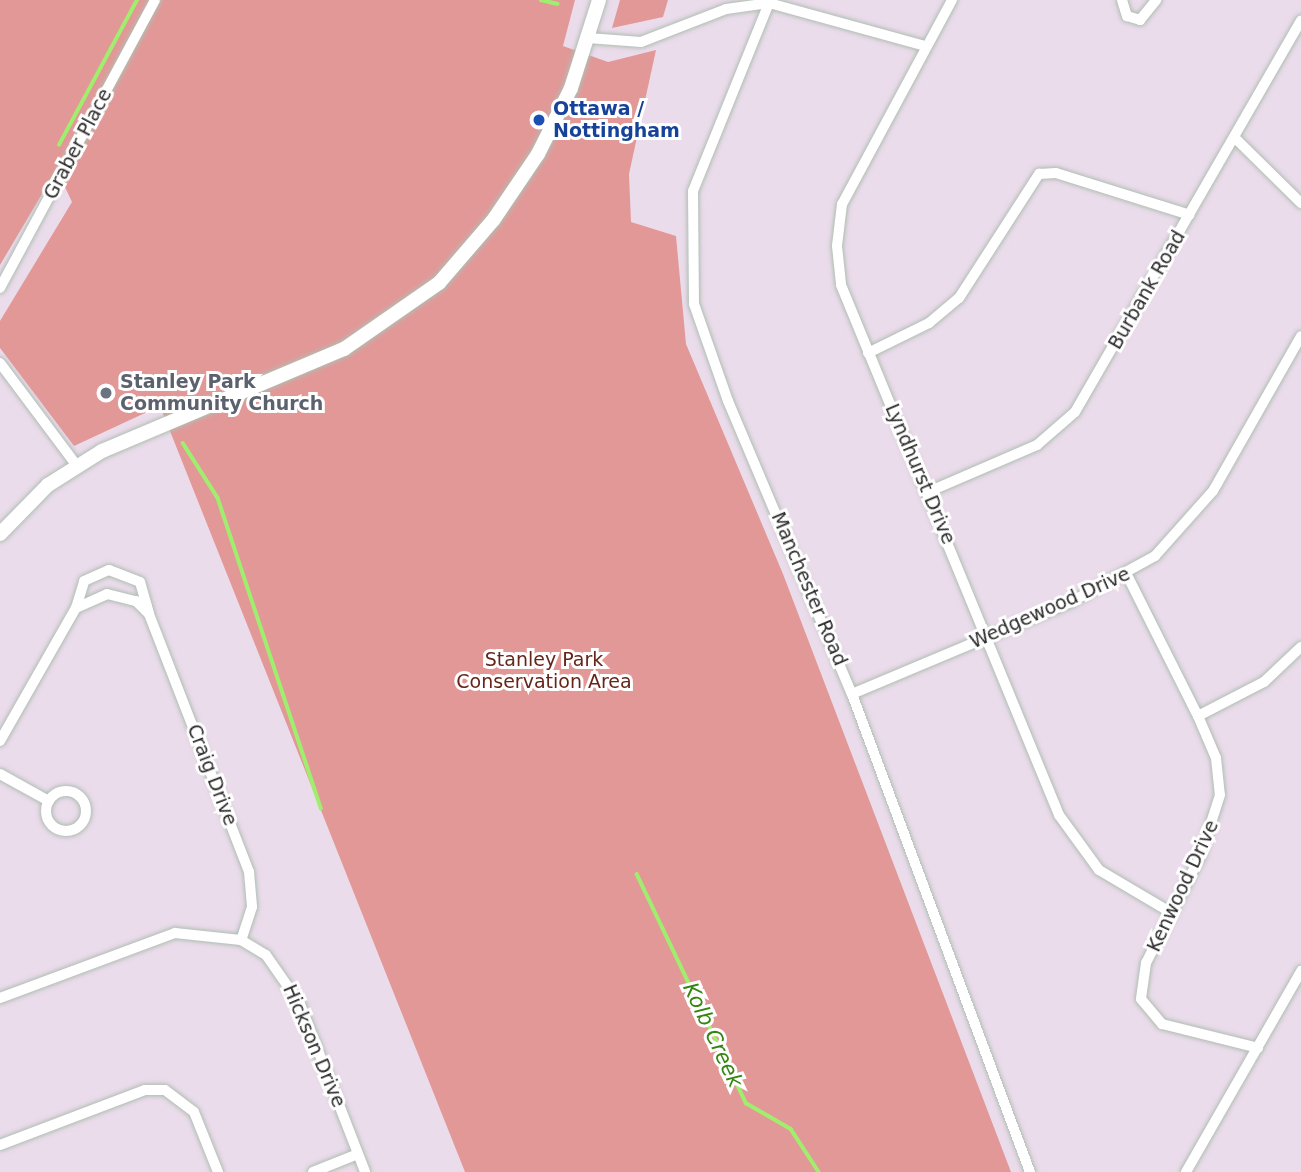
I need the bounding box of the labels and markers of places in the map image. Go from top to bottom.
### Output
place label: Ottawa / Nottingham [553,98,680,142]
marker: Ottawa / Nottingham [531,112,547,128]
place label: Stanley Park Community Church [120,371,323,415]
marker: Stanley Park Community Church [98,385,114,401]

